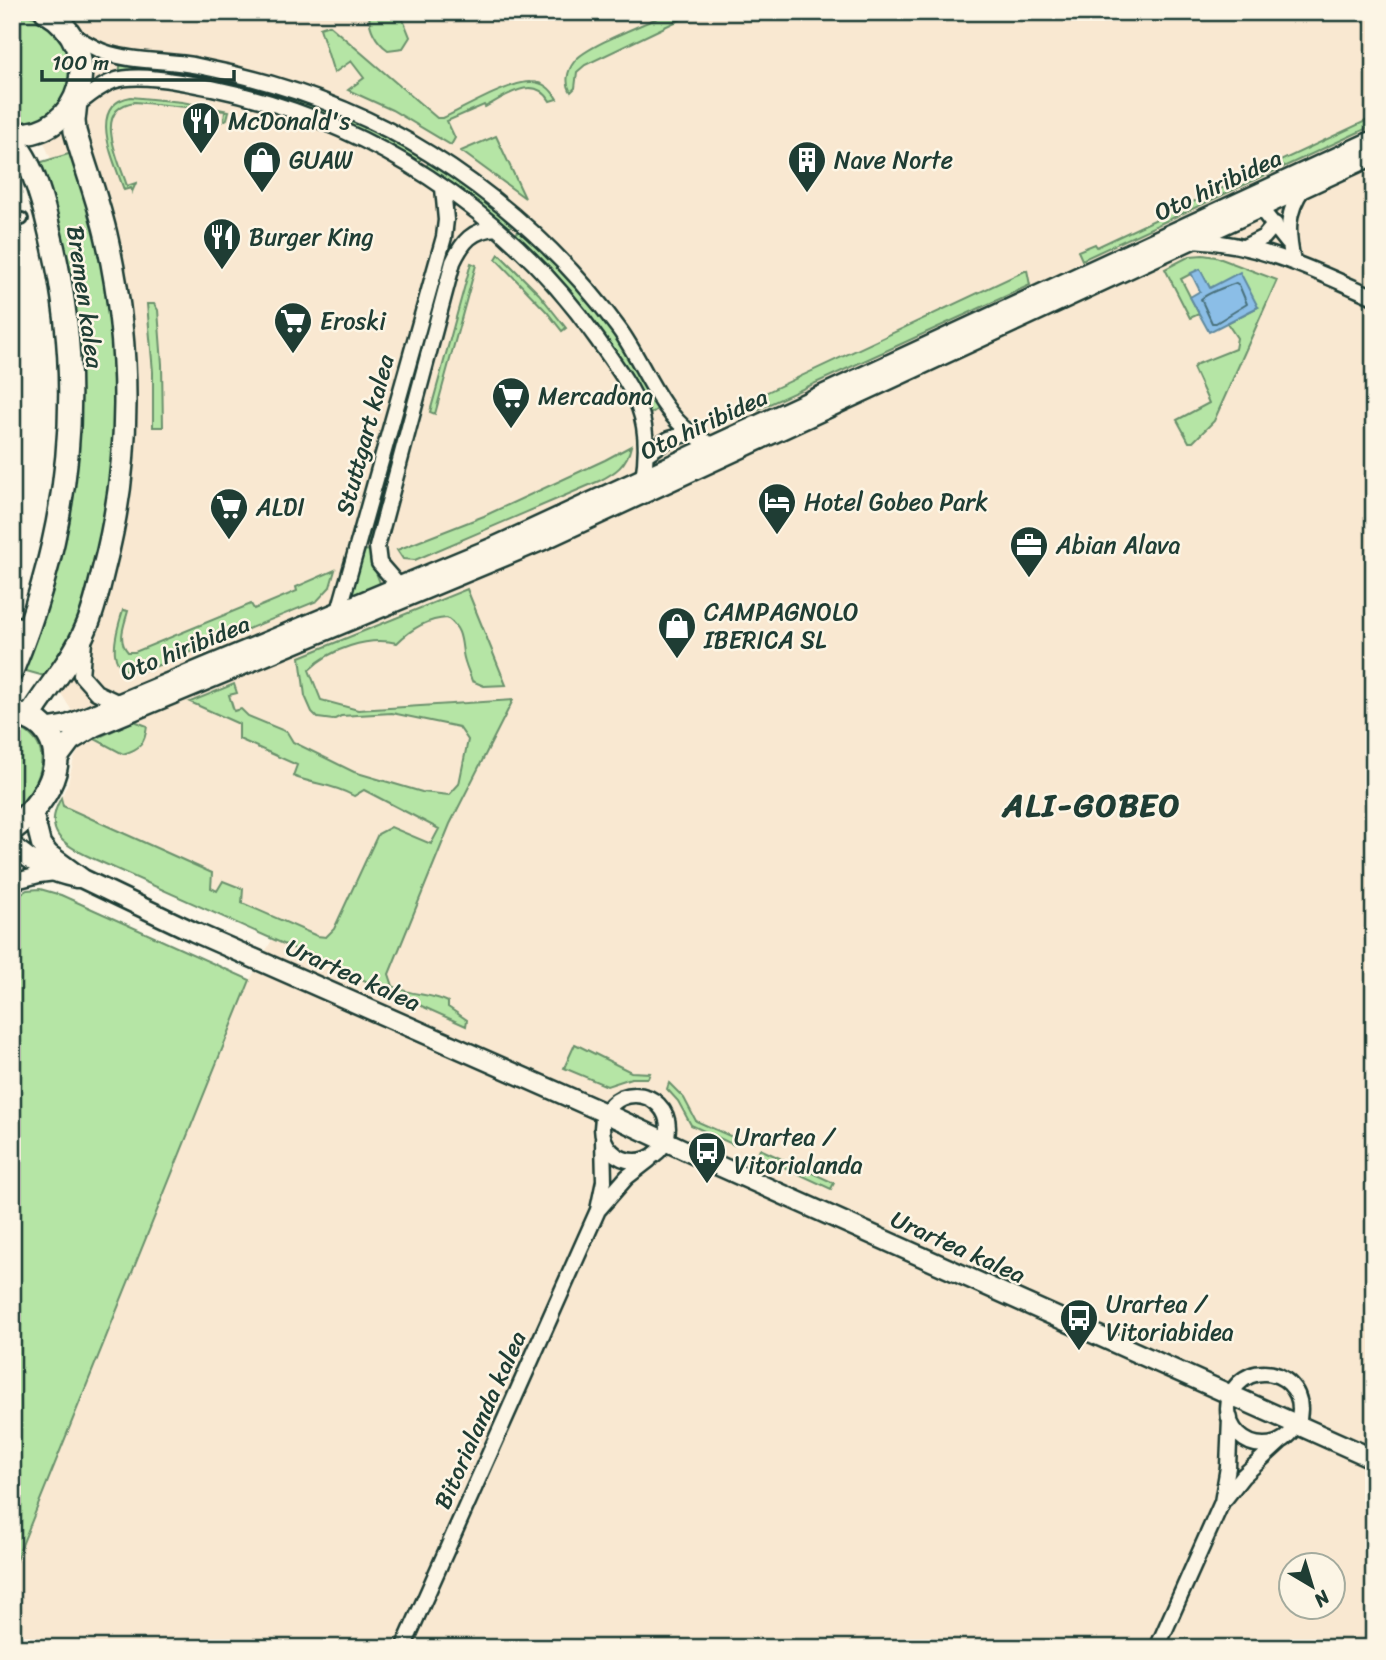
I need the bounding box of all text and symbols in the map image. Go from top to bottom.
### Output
scale bar [42,38,234,82]
text: 100 m [52,44,109,82]
restaurant icon: McDonald's [180,100,222,155]
place label: McDonald's [228,100,351,142]
street label: Oto hiribidea [1147,137,1289,233]
shop icon: GUAW [241,139,283,194]
place label: GUAW [289,139,353,181]
building icon: Nave Norte [786,139,828,194]
place label: Nave Norte [834,139,953,181]
restaurant icon: Burger King [201,216,243,271]
place label: Burger King [249,216,374,258]
street label: Bremen kalea [54,223,116,372]
supermarket icon: Eroski [272,300,314,355]
place label: Eroski [320,300,387,342]
street label: Stuttgart kalea [323,349,407,520]
supermarket icon: Mercadona [490,375,532,430]
place label: Mercadona [538,375,653,417]
street label: Oto hiribidea [633,376,775,472]
hotel icon: Hotel Gobeo Park [756,481,798,536]
place label: Hotel Gobeo Park [804,481,988,523]
supermarket icon: ALDI [208,486,250,541]
place label: ALDI [255,486,305,528]
office icon: Abian Alava [1008,524,1050,579]
place label: Abian Alava [1055,524,1180,566]
place label: CAMPAGNOLO IBERICA SL [703,591,859,661]
street label: Oto hiribidea [114,603,256,693]
shop icon: CAMPAGNOLO IBERICA SL [656,605,698,660]
district label: ALI-GOBEO [1000,777,1182,834]
street label: Urartea kalea [279,927,427,1023]
place label: Urartea / Vitorialanda [734,1116,863,1186]
bus stop icon: Urartea / Vitorialanda [686,1130,728,1185]
street label: Urartea kalea [884,1199,1032,1295]
place label: Urartea / Vitoriabidea [1106,1283,1234,1353]
bus stop icon: Urartea / Vitoriabidea [1058,1297,1100,1352]
street label: Bitorialanda kalea [422,1324,538,1516]
north arrow [1278,1552,1348,1622]
text: N [1306,1581,1338,1617]

